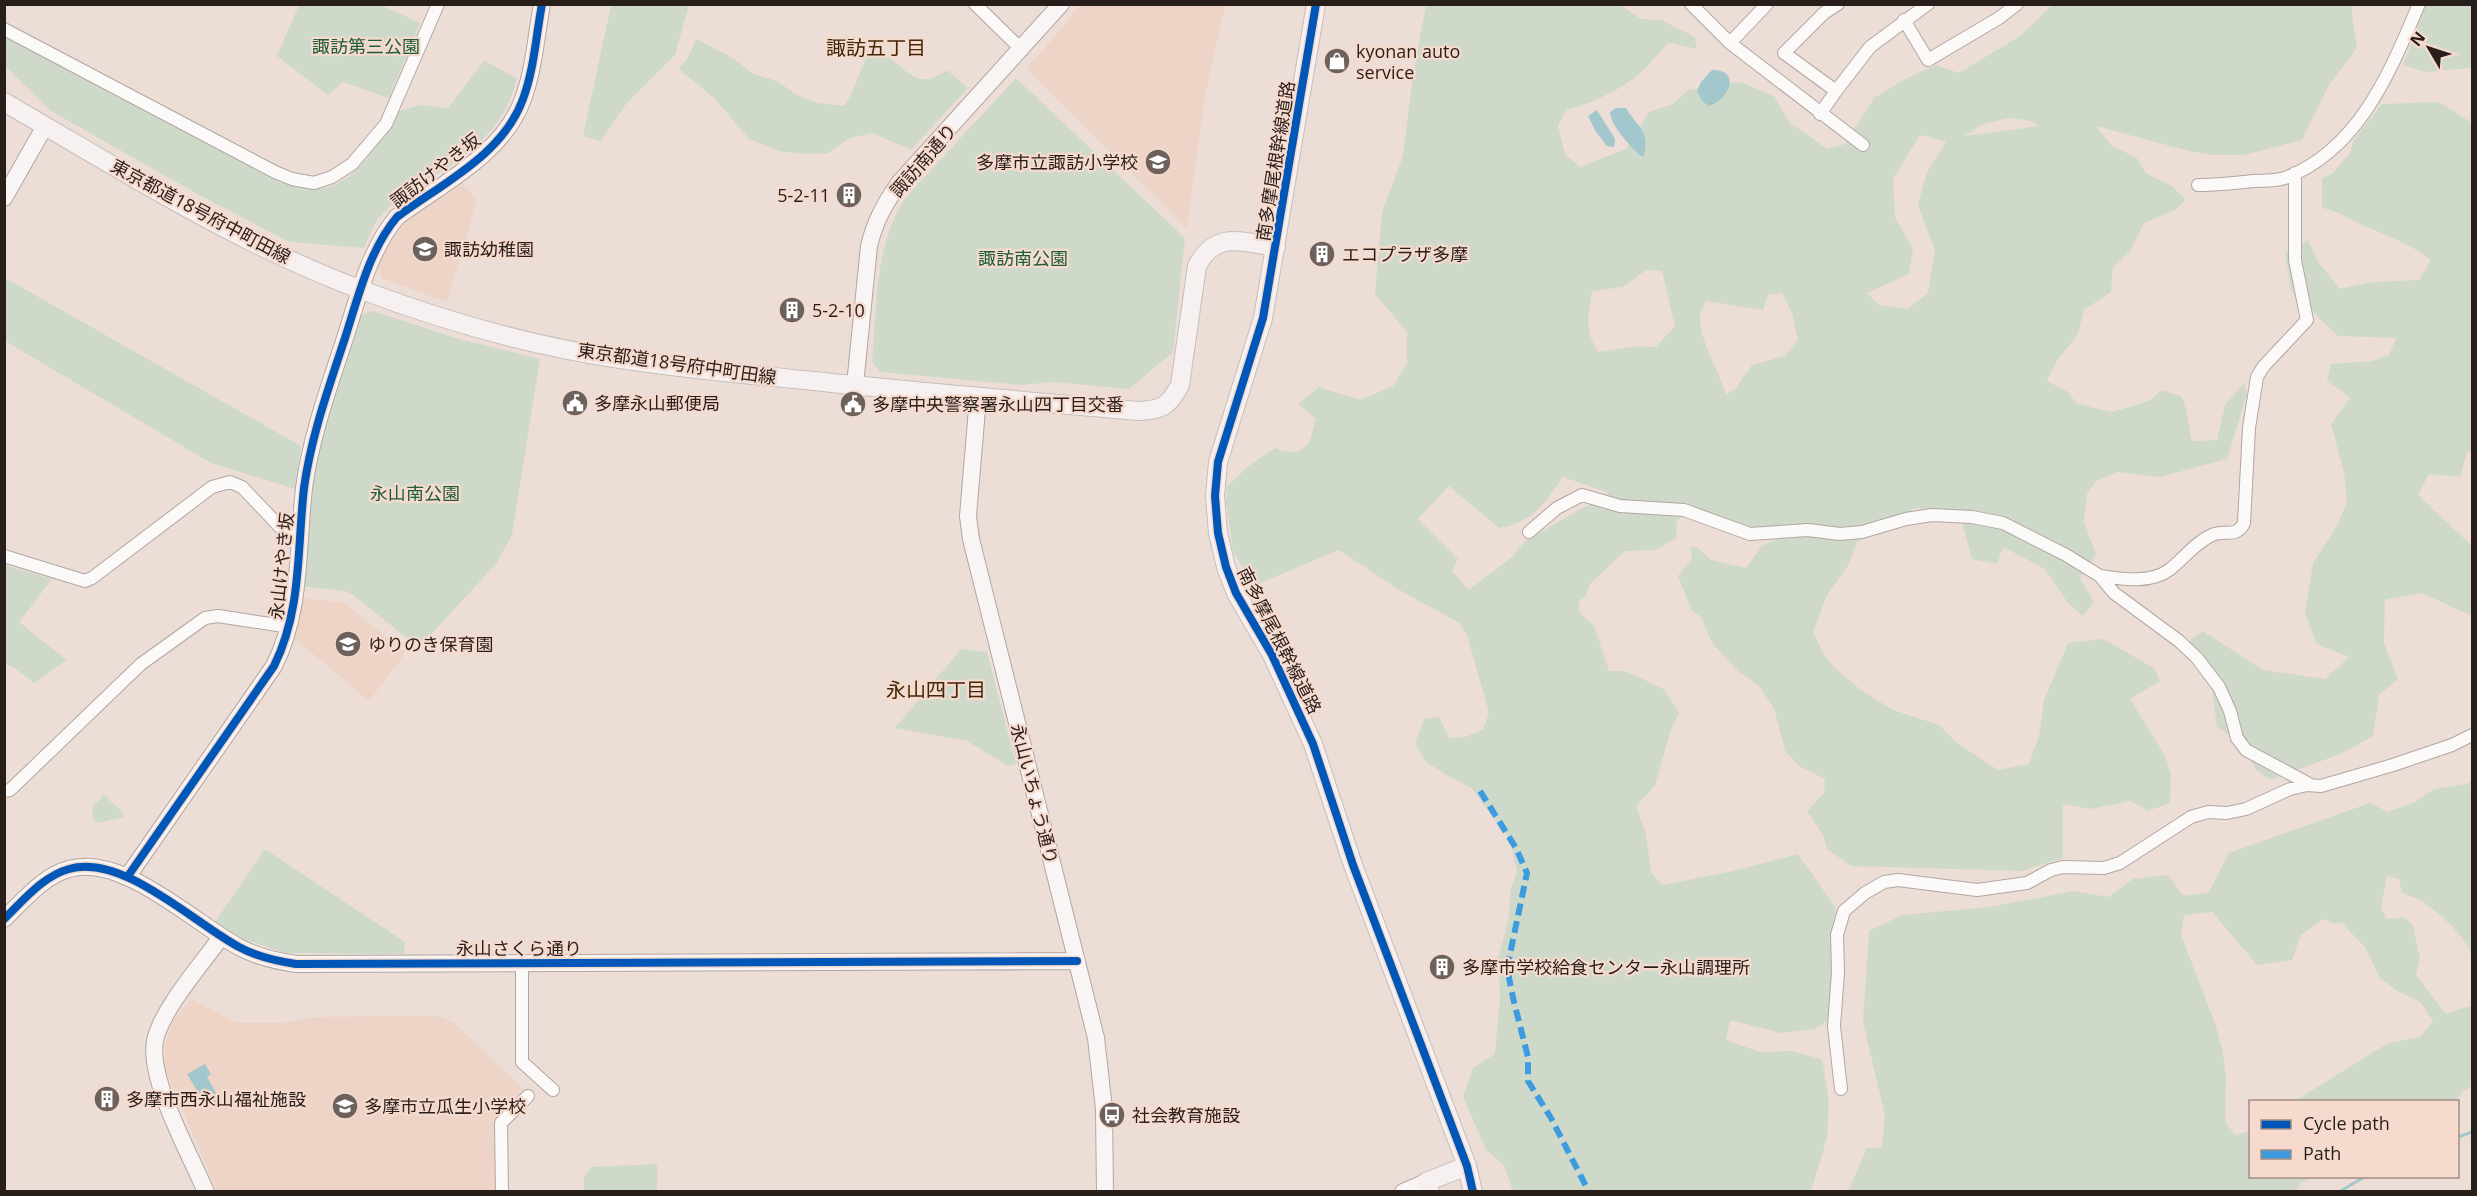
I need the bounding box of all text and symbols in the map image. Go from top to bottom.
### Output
north arrow [2399,18,2459,78]
text: N [2405,27,2430,51]
park label: 諏訪第三公園 [312,34,420,58]
district label: 諏訪五丁目 [826,34,926,61]
place label: kyonan auto service [1356,39,1460,84]
shop icon: kyonan auto service [1322,46,1352,76]
street label: 南多摩尾根幹線道路 [1250,79,1300,243]
street label: 諏訪南通り [884,118,962,202]
street label: 諏訪けやき坂 [385,127,485,213]
school or university icon: 多摩市立諏訪小学校 [1143,147,1173,177]
place label: 多摩市立諏訪小学校 [976,150,1138,174]
street label: 東京都道18号府中町田線 [107,153,295,269]
building icon: 5-2-11 [834,180,864,210]
place label: 5-2-11 [777,183,830,207]
school or university icon: 諏訪幼稚園 [410,234,440,264]
place label: 諏訪幼稚園 [444,237,534,261]
building icon: エコプラザ多摩 [1307,239,1337,269]
place label: エコプラザ多摩 [1342,242,1468,266]
park label: 諏訪南公園 [978,246,1068,270]
building icon: 5-2-10 [777,295,807,325]
place label: 5-2-10 [812,298,865,322]
street label: 東京都道18号府中町田線 [576,337,778,389]
public building icon: 多摩永山郵便局 [560,388,590,418]
public building icon: 多摩中央警察署永山四丁目交番 [838,389,868,419]
place label: 多摩永山郵便局 [594,391,720,415]
place label: 多摩中央警察署永山四丁目交番 [872,392,1124,416]
park label: 永山南公園 [370,481,460,505]
street label: 永山けやき坂 [263,511,299,621]
street label: 南多摩尾根幹線道路 [1233,562,1327,718]
school or university icon: ゆりのき保育園 [333,629,363,659]
place label: ゆりのき保育園 [368,632,493,656]
district label: 永山四丁目 [886,676,986,703]
street label: 永山いちょう通り [1006,721,1064,867]
street label: 永山さくら通り [456,936,582,960]
building icon: 多摩市学校給食センター永山調理所 [1427,952,1457,982]
place label: 多摩市学校給食センター永山調理所 [1462,955,1750,979]
building icon: 多摩市西永山福祉施設 [92,1084,122,1114]
place label: 多摩市西永山福祉施設 [126,1087,306,1111]
school or university icon: 多摩市立瓜生小学校 [330,1091,360,1121]
place label: 多摩市立瓜生小学校 [364,1094,526,1118]
bus stop icon: 社会教育施設 [1097,1100,1127,1130]
legend [2249,1100,2459,1178]
place label: 社会教育施設 [1132,1103,1240,1127]
text: Cycle path [2303,1111,2390,1135]
text: Path [2303,1141,2341,1165]

